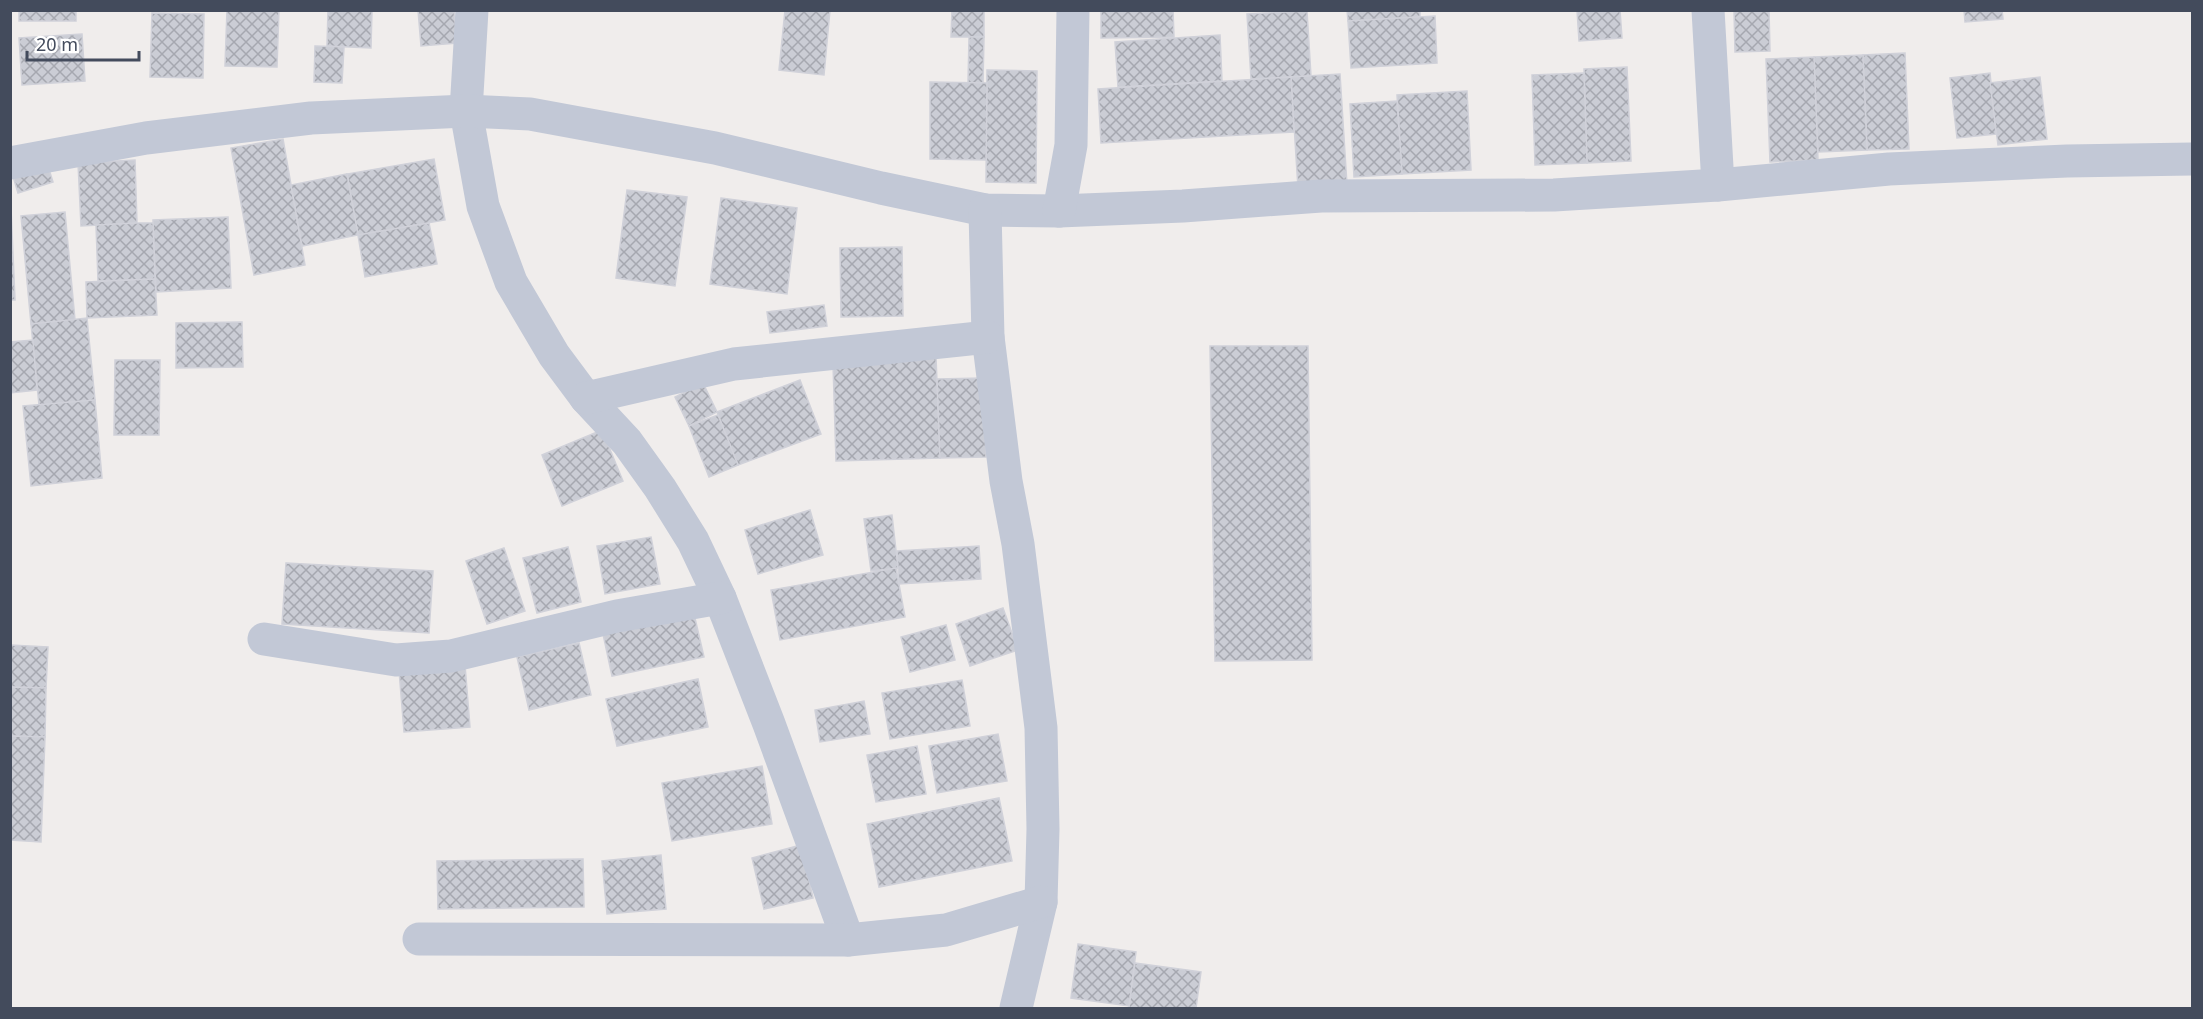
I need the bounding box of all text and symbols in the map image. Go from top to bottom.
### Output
scale bar [27,24,140,62]
text: 20 m [36,32,78,56]

